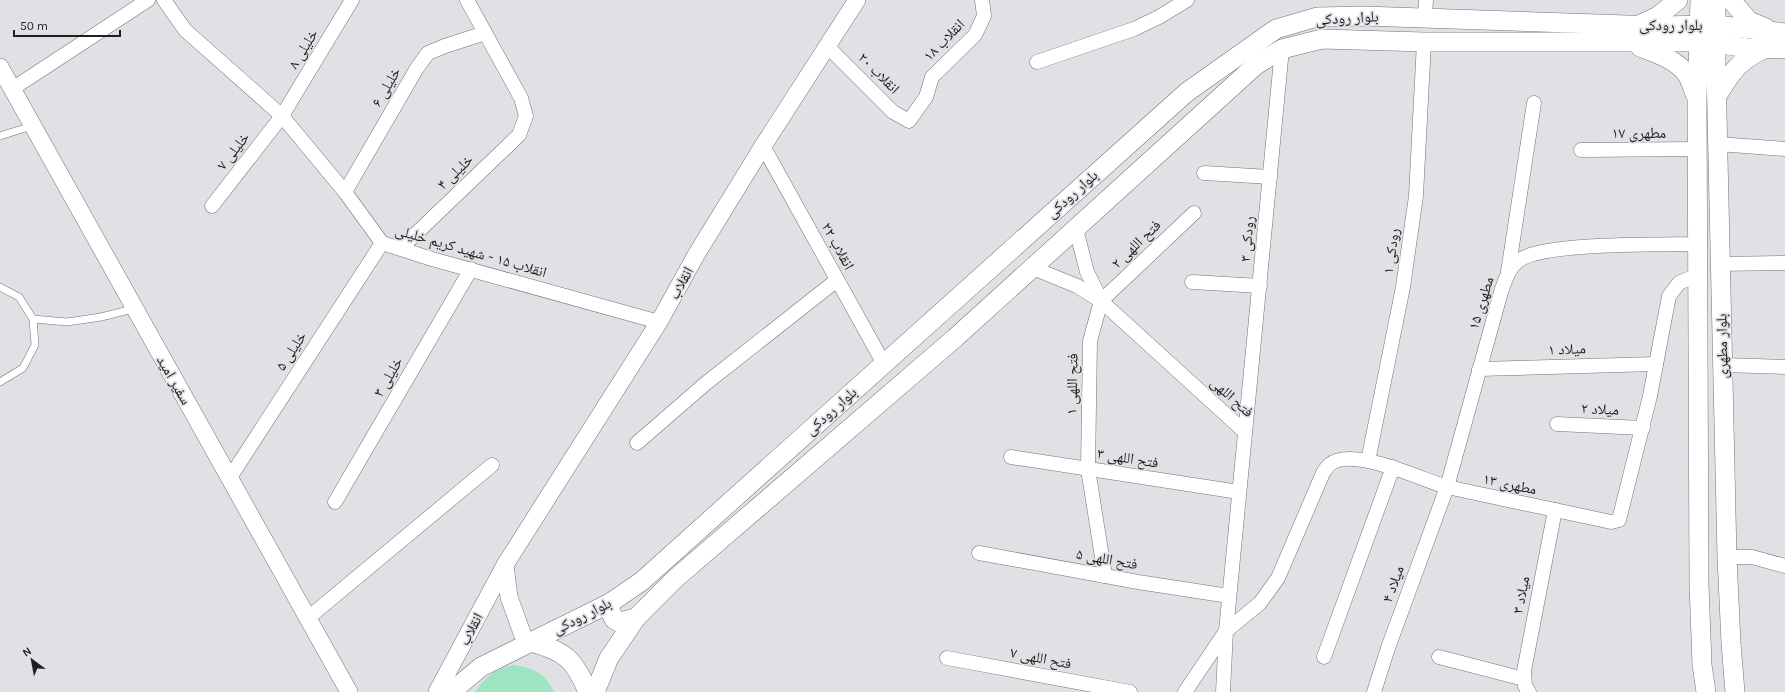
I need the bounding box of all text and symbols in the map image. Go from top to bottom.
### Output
street label: بلوار رودکی [1315,7,1379,30]
scale bar [14,12,120,38]
street label: انقلاب ۱۸ [920,15,968,65]
street label: بلوار رودکی [1639,16,1703,35]
text: 50 m [20,19,48,33]
street label: خلیلی ۸ [284,26,323,73]
street label: انقلاب ۲۰ [855,49,903,97]
street label: خلیلی ۶ [367,64,406,111]
street label: مطهری ۱۷ [1612,124,1666,143]
street label: خلیلی ۷ [213,128,254,174]
street label: خلیلی ۴ [433,150,478,194]
street label: بلوار رودکی [1042,166,1102,223]
street label: رودکی ۳ [1236,215,1259,263]
street label: فتح اللهی ۲ [1107,216,1165,273]
street label: انقلاب ۲۲ [818,219,858,273]
street label: انقلاب ۱۵ - شهید کریم خلیلی [393,221,549,282]
street label: رودکی ۱ [1379,227,1404,275]
street label: انقلاب [665,264,697,302]
street label: مطهری ۱۵ [1464,274,1499,332]
street label: بلوار مطهری [1712,313,1733,379]
street label: خلیلی ۵ [272,328,311,374]
street label: میلاد ۱ [1548,339,1586,359]
street label: سفیر امید [153,352,195,408]
street label: فتح اللهی ۱ [1062,353,1083,415]
street label: خلیلی ۳ [369,354,408,401]
street label: فتح اللهی [1206,373,1257,422]
street label: بلوار رودکی [801,383,861,440]
street label: میلاد ۲ [1581,399,1619,419]
street label: فتح اللهی ۳ [1096,444,1160,473]
street label: مطهری ۱۳ [1481,470,1539,499]
street label: فتح اللهی ۵ [1075,545,1139,574]
street label: میلاد ۴ [1378,563,1408,605]
street label: میلاد ۳ [1509,575,1533,615]
street label: بلوار رودکی [550,594,615,639]
street label: انقلاب [455,610,487,648]
north arrow [12,640,52,680]
street label: فتح اللهی ۷ [1009,643,1073,674]
text: N [20,644,34,660]

